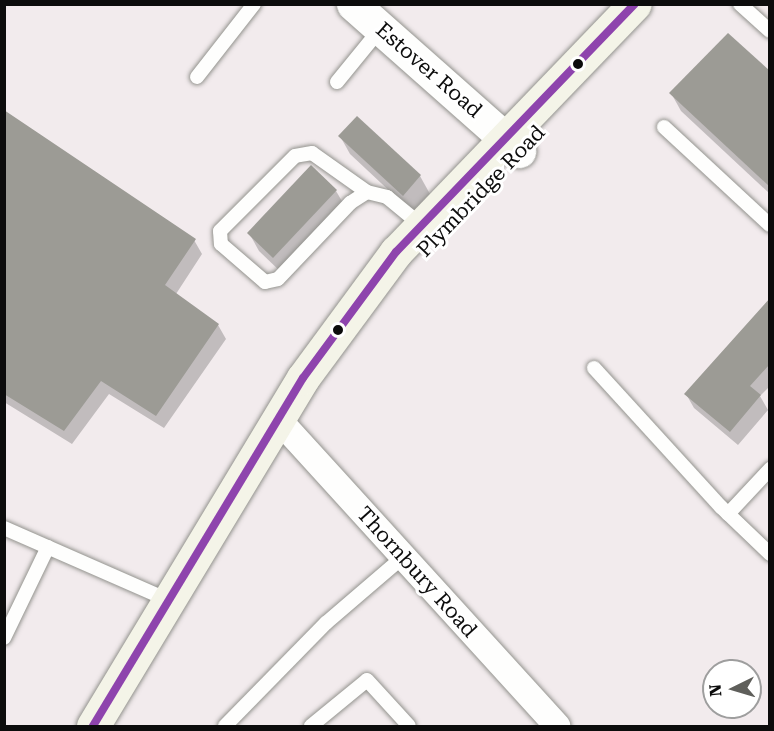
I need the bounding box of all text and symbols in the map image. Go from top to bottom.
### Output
street label: Estover Road [371,17,487,123]
unlabelled marker [572,58,584,70]
street label: Plymbridge Road [412,120,550,262]
unlabelled marker [332,324,344,336]
street label: Thornbury Road [352,501,482,643]
north arrow [702,659,762,719]
text: N [706,683,726,697]

